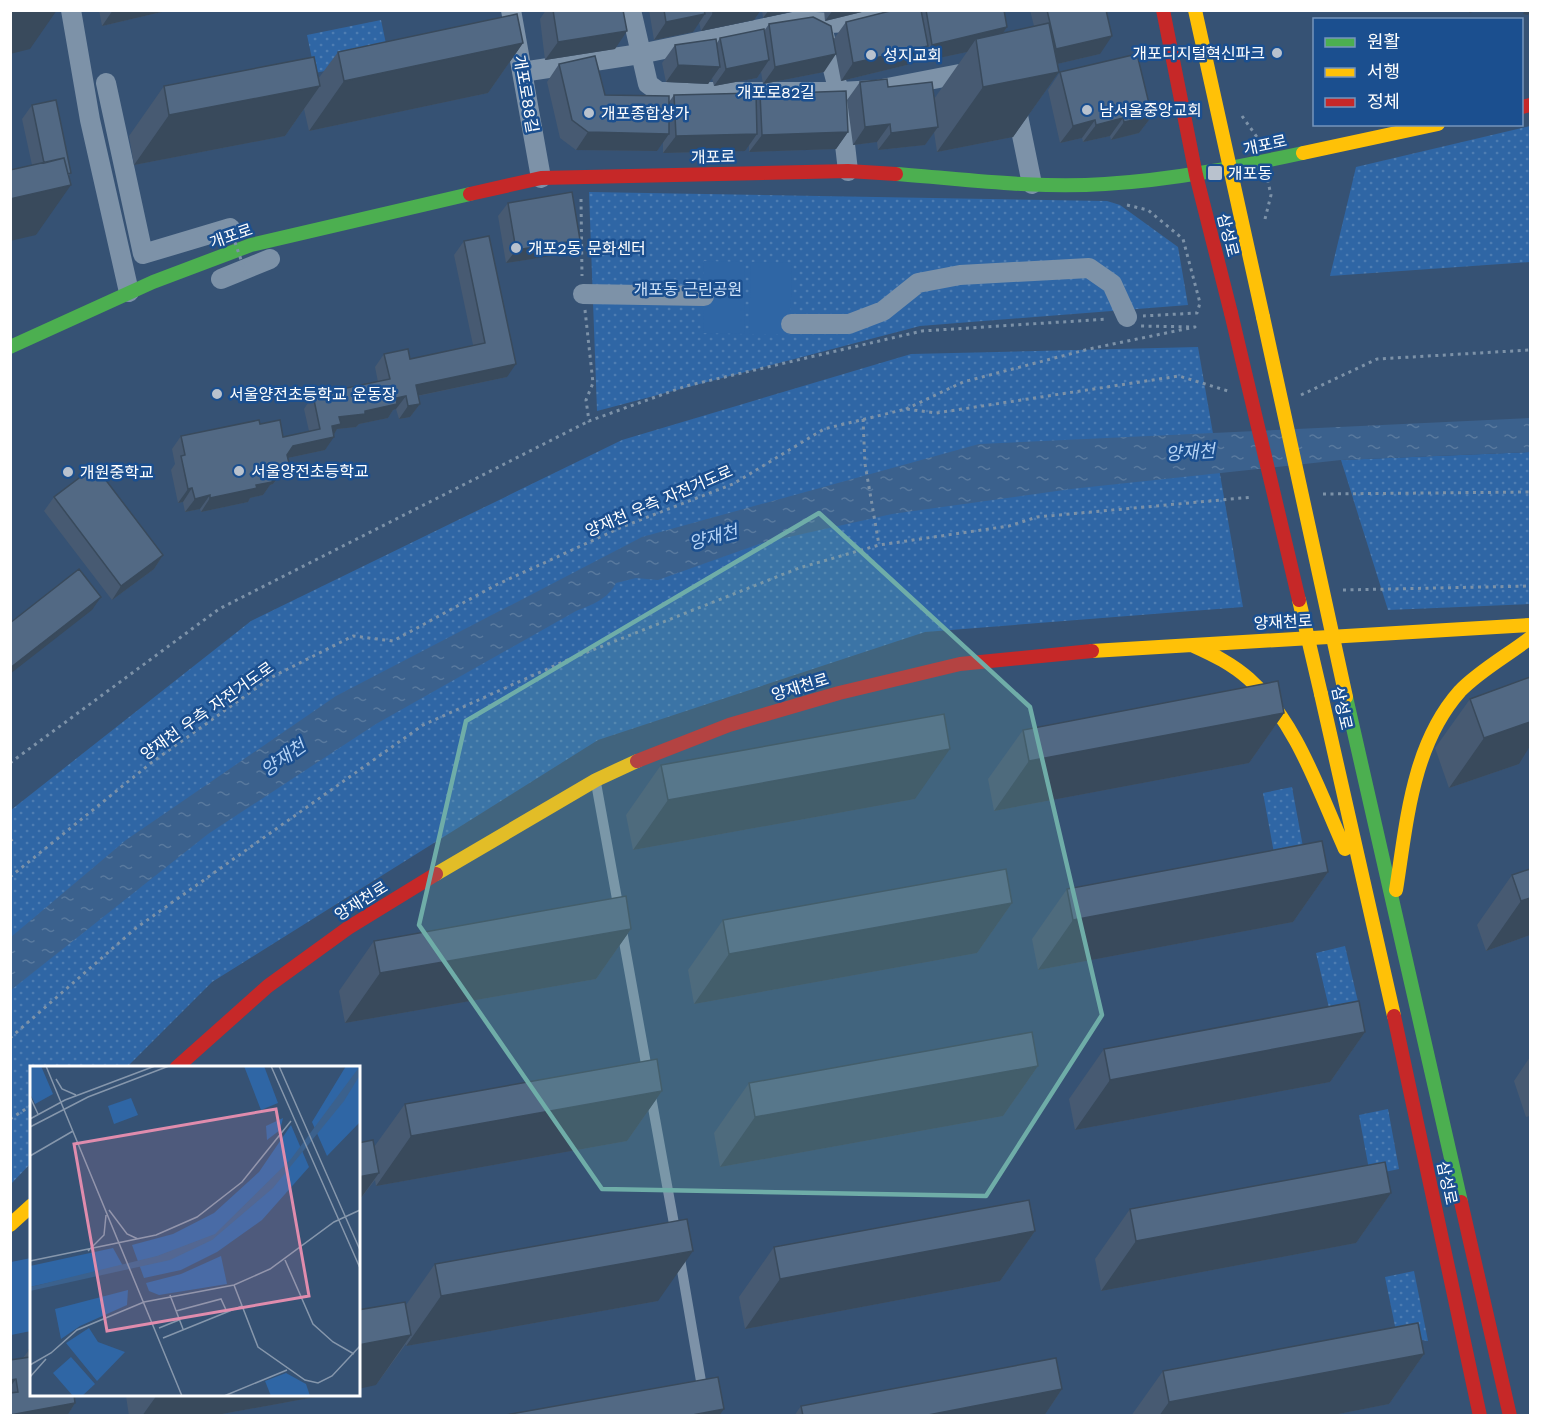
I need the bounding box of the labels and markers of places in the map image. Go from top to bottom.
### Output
place label: 개포디지털혁신파크 [1133,44,1265,63]
place label: 성지교회 [883,46,942,65]
marker: 개포디지털혁신파크 [1270,46,1284,60]
marker: 성지교회 [864,48,878,62]
place label: 남서울중앙교회 [1099,101,1202,120]
marker: 남서울중앙교회 [1080,103,1094,117]
place label: 개포종합상가 [601,104,690,123]
marker: 개포종합상가 [582,106,596,120]
marker: 개포동 [1206,164,1224,182]
place label: 개포동 [1228,164,1272,183]
place label: 개포2동 문화센터 [528,239,646,258]
marker: 개포2동 문화센터 [509,241,523,255]
place label: 서울양전초등학교 운동장 [229,385,397,404]
marker: 서울양전초등학교 운동장 [210,387,224,401]
place label: 서울양전초등학교 [251,462,369,481]
place label: 개원중학교 [80,463,154,482]
marker: 서울양전초등학교 [232,464,246,478]
marker: 개원중학교 [61,465,75,479]

